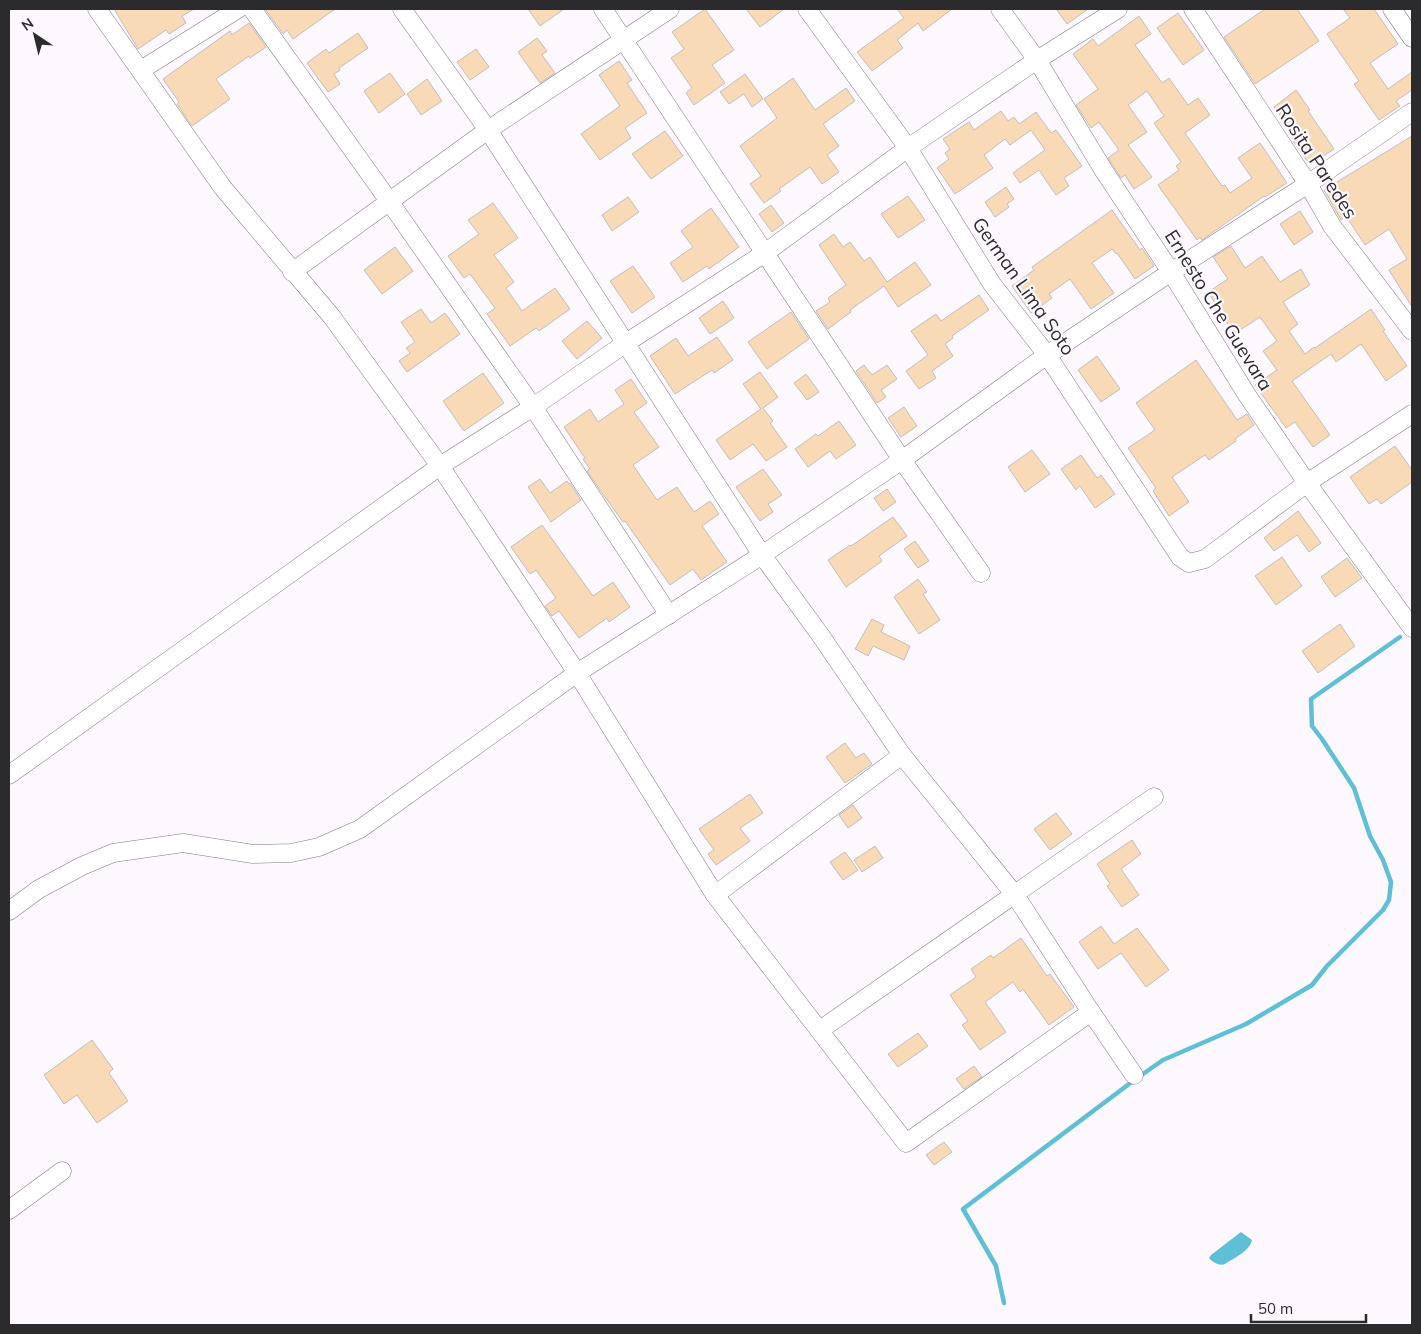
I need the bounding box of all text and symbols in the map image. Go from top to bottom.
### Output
north arrow [10,10,60,60]
text: N [18,14,37,35]
street label: Rosita Paredes [1271,99,1363,223]
street label: German Lima Soto [967,212,1081,360]
street label: Ernesto Che Guevara [1160,225,1278,395]
scale bar [1251,1292,1366,1324]
text: 50 m [1258,1299,1293,1318]

